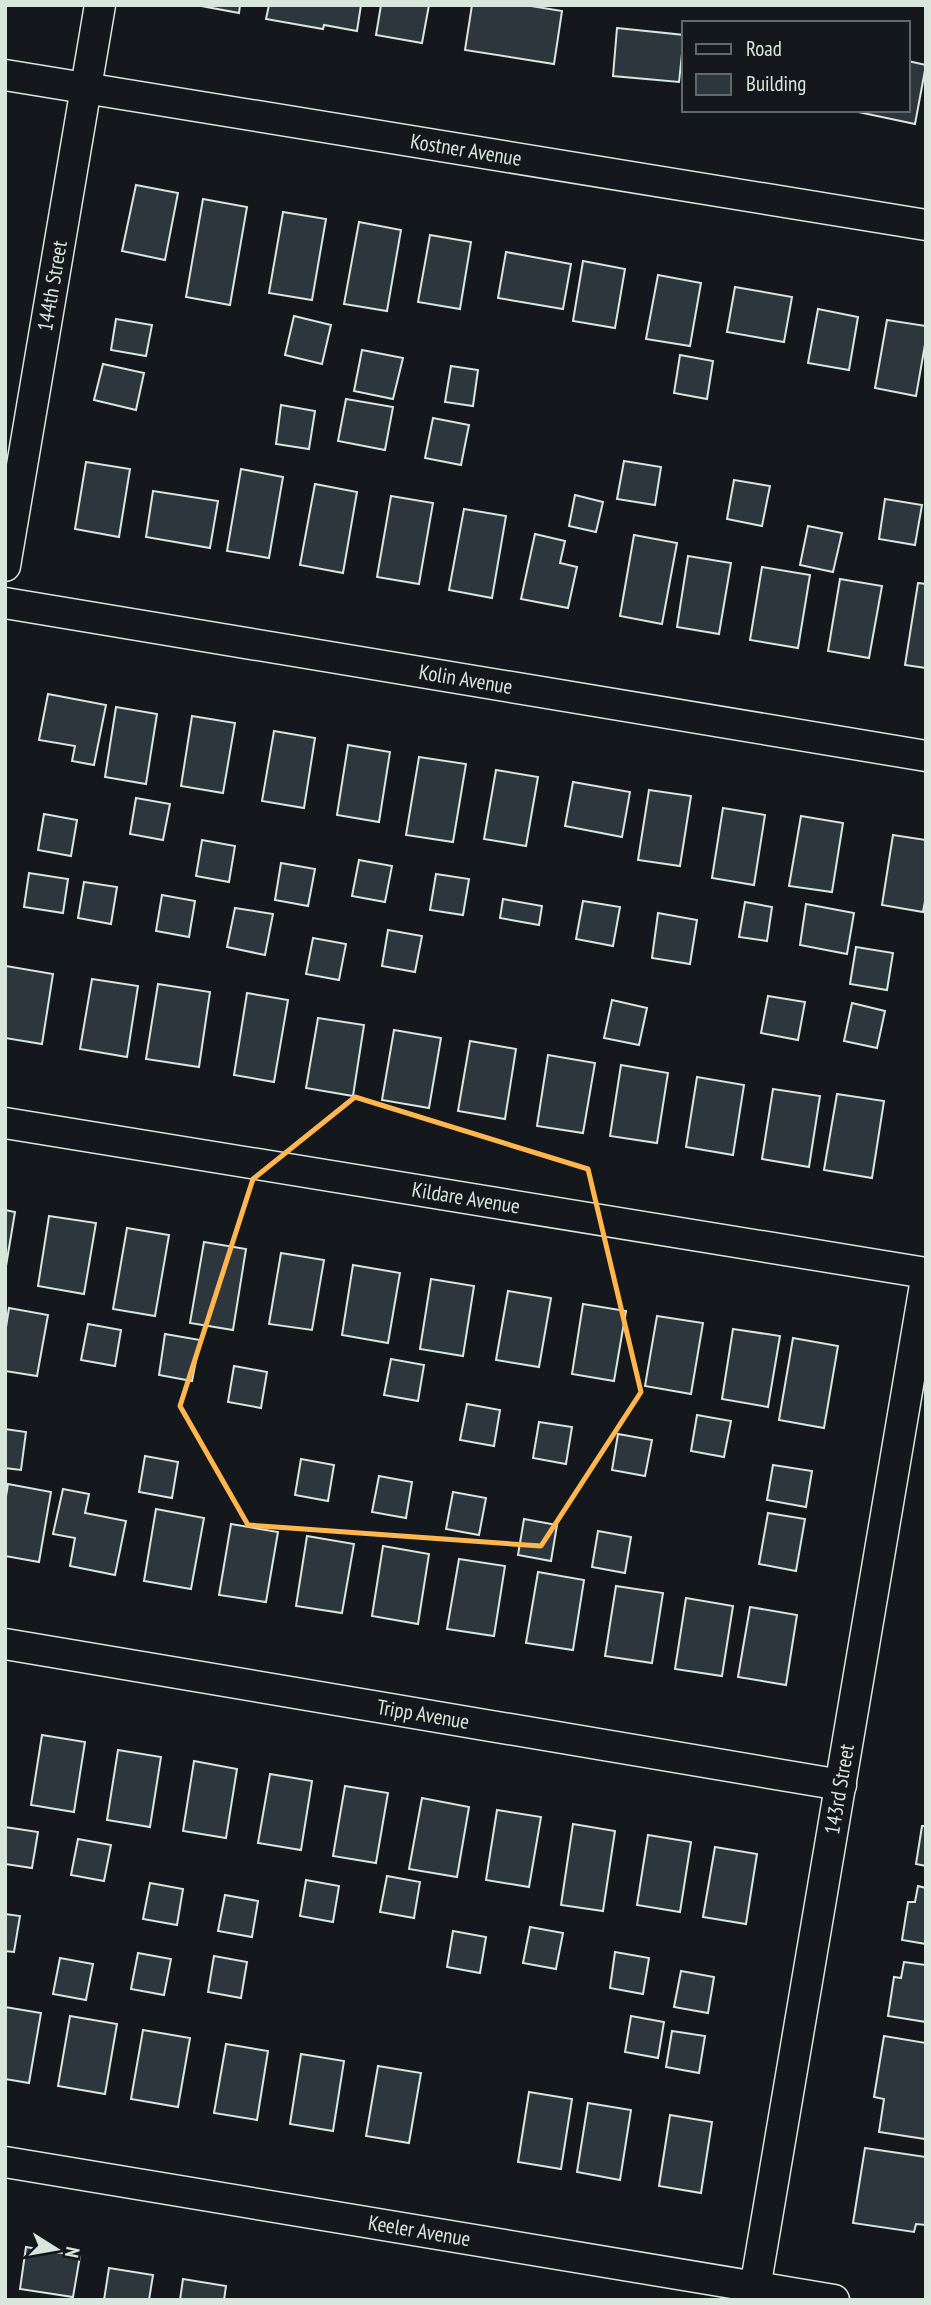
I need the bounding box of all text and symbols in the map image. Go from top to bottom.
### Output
legend [682,21,910,112]
text: Road [746,35,782,62]
text: Building [746,70,806,97]
street label: Kostner Avenue [408,127,524,172]
street label: 144th Street [31,238,73,333]
street label: Kolin Avenue [417,658,515,700]
street label: Kildare Avenue [410,1176,522,1220]
street label: Tripp Avenue [375,1693,471,1735]
street label: 143rd Street [818,1742,860,1836]
street label: Keeler Avenue [366,2209,472,2252]
north arrow [21,2214,91,2284]
text: N [60,2245,85,2260]

